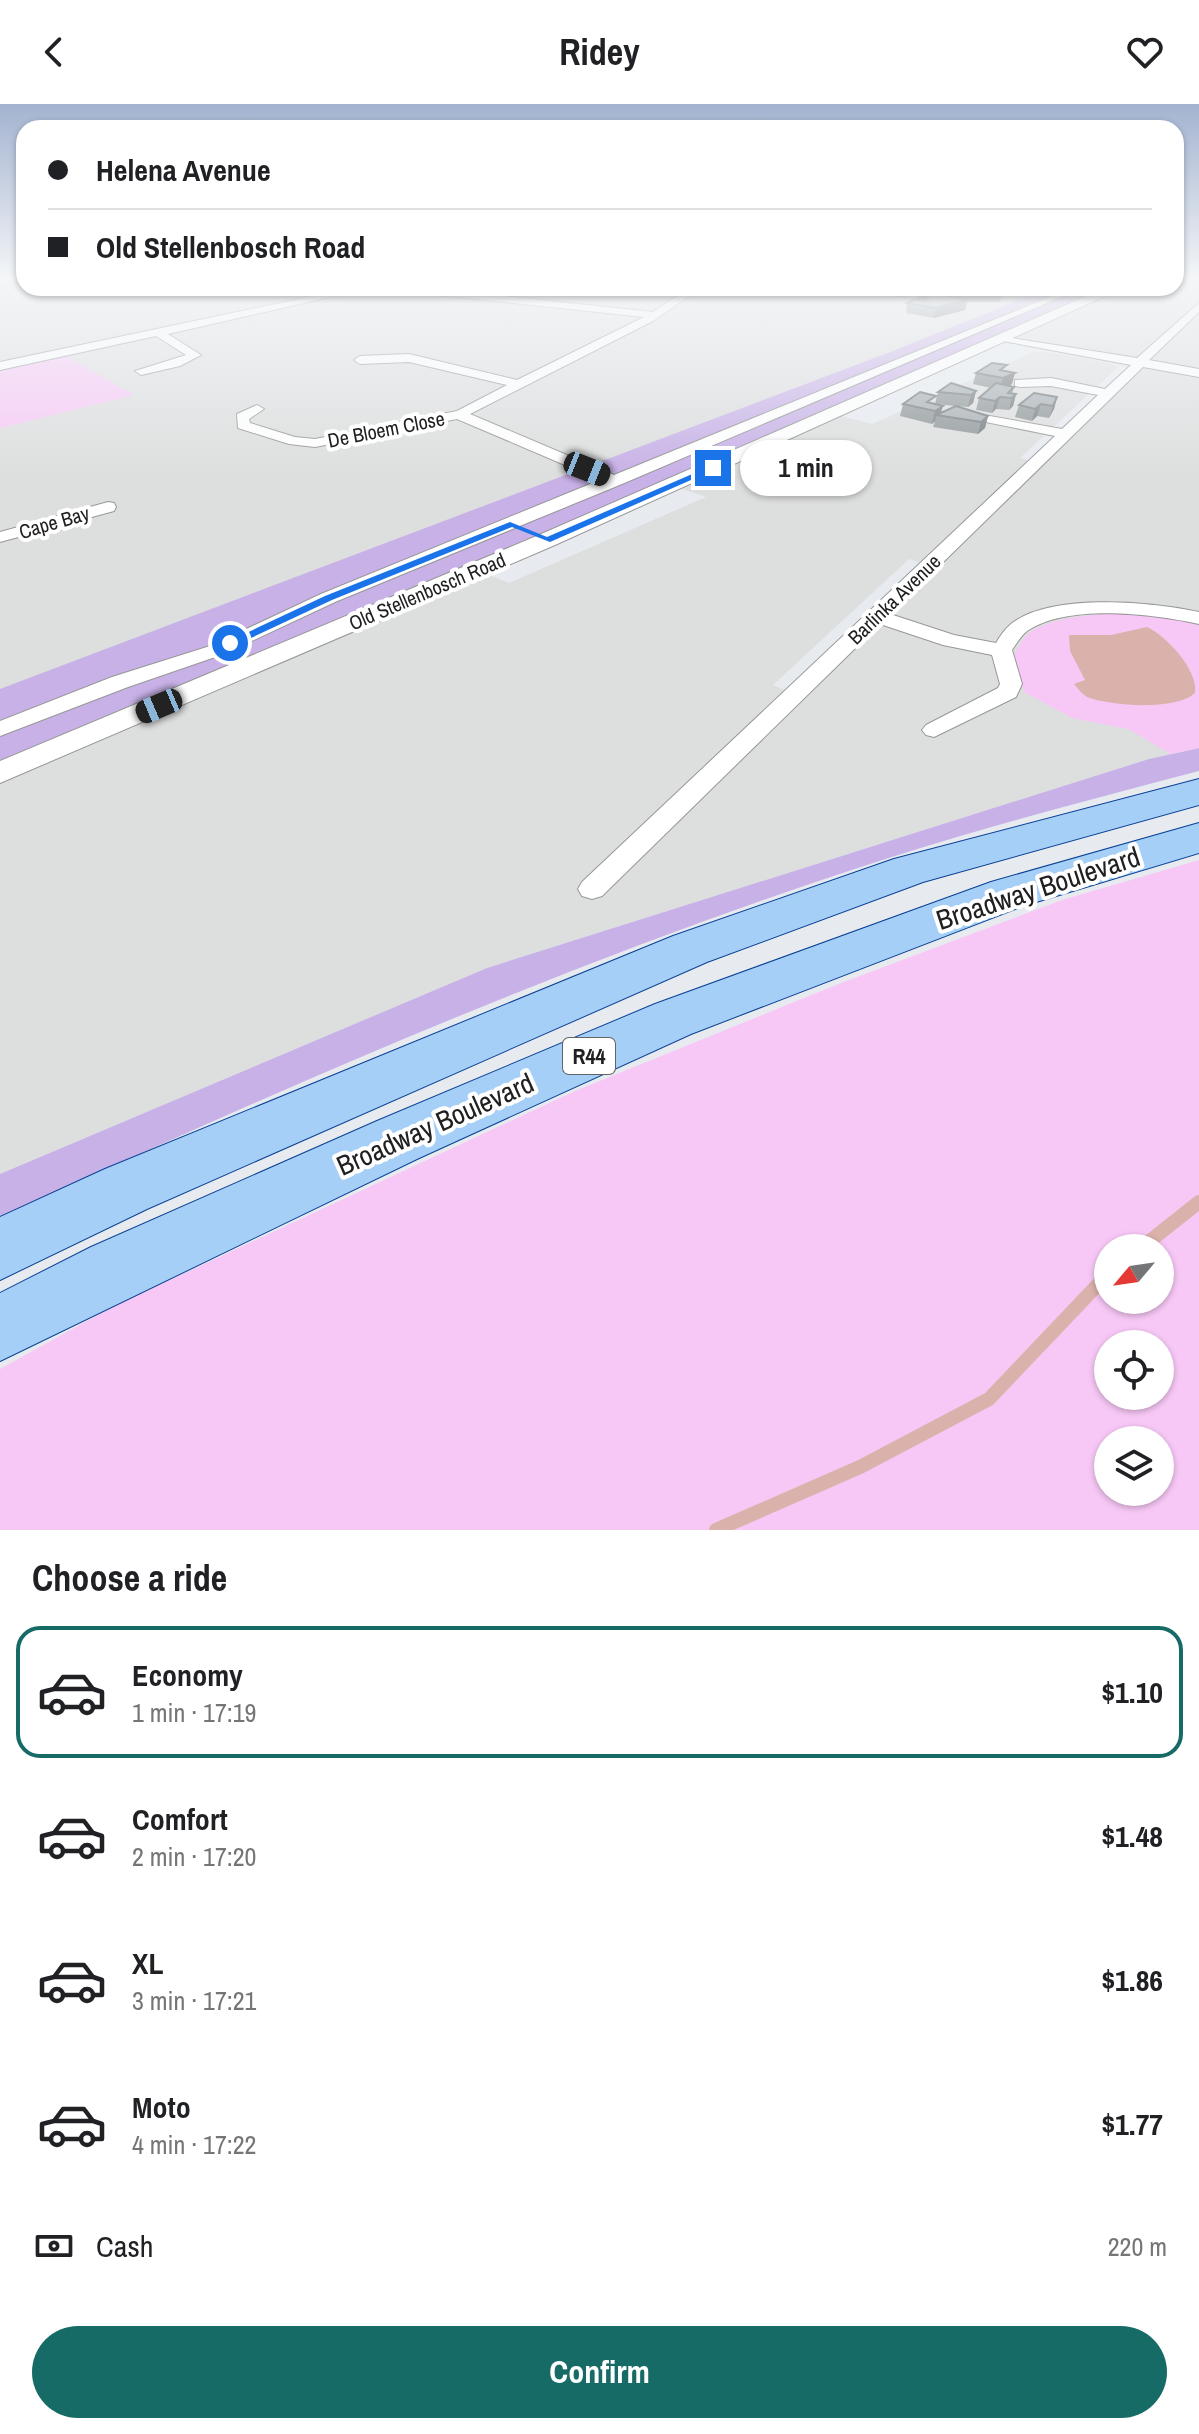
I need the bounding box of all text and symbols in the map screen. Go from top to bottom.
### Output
text: Ridey [559,28,640,76]
icon: back [32,30,76,74]
icon: heart [1123,30,1167,74]
text: Helena Avenue [96,150,271,190]
text: Old Stellenbosch Road [96,227,365,267]
street label: De Bloem Close [325,404,447,454]
callout: 1 min [741,440,873,496]
car [560,449,614,489]
route end [695,450,731,486]
text: 1 min [778,450,834,485]
street label: Cape Bay [16,499,93,545]
street label: Old Stellenbosch Road [345,546,509,636]
street label: Barlinka Avenue [842,548,946,650]
route start [212,625,248,661]
car [132,686,186,726]
street label: Broadway Boulevard [931,837,1145,939]
road number: R44 [563,1038,615,1074]
street label: Broadway Boulevard [331,1064,539,1184]
north arrow [1094,1234,1174,1314]
map controls [1094,1234,1174,1506]
button: locate [1094,1330,1174,1410]
button: layers [1094,1426,1174,1506]
text: Choose a ride [32,1554,227,1602]
text: Economy [132,1655,243,1695]
icon: car [36,1656,108,1728]
text: $1.10 [1101,1672,1163,1712]
text: 1 min · 17:19 [132,1695,256,1730]
text: Comfort [132,1799,228,1839]
icon: car [36,1800,108,1872]
text: $1.48 [1101,1816,1163,1856]
text: 2 min · 17:20 [132,1839,256,1874]
text: XL [132,1943,163,1983]
icon: car [36,1944,108,2016]
text: $1.86 [1101,1960,1163,2000]
text: 3 min · 17:21 [132,1983,256,2018]
text: Moto [132,2087,191,2127]
icon: car [36,2088,108,2160]
text: $1.77 [1101,2104,1163,2144]
text: 4 min · 17:22 [132,2127,256,2162]
icon: cash [32,2224,76,2268]
text: Cash [96,2226,153,2266]
text: 220 m [1108,2229,1167,2264]
button: Confirm [32,2326,1167,2418]

